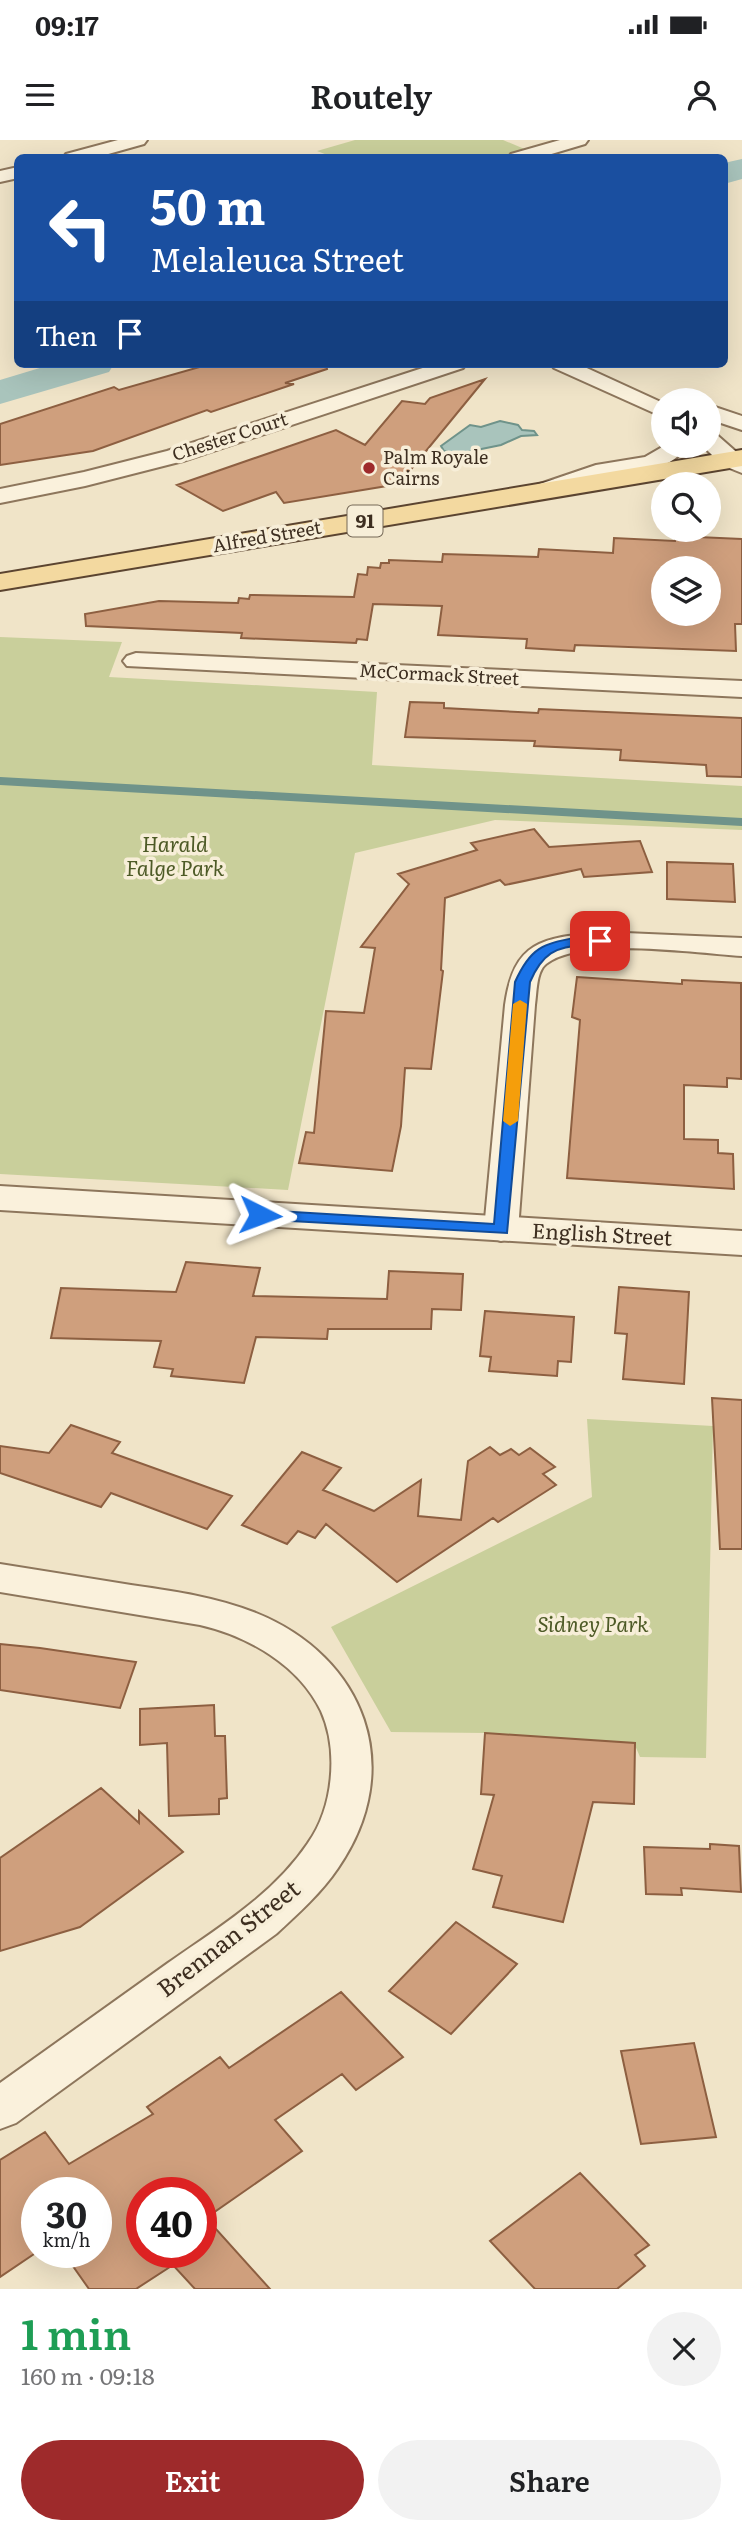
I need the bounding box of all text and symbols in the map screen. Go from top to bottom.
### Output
text: 09:17 [35,5,99,44]
text: Routely [310,71,432,119]
icon: menu [21,76,59,114]
icon: person [683,76,721,114]
text: 50 m [150,167,266,240]
icon: left [35,182,126,273]
text: Melaleuca Street [150,234,404,282]
text: Then [35,315,97,354]
icon: arrive [111,315,149,353]
map controls [651,388,721,626]
button: sound [651,388,721,458]
street label: Chester Court [168,404,291,467]
place label: Palm Royale Cairns [383,443,488,491]
marker: Palm Royale Cairns [361,460,377,476]
button: search [651,472,721,542]
road number: 91 [348,506,382,536]
street label: Alfred Street [210,513,324,558]
button: layers [651,556,721,626]
street label: McCormack Street [358,656,520,691]
park label: Harald Falge Park [126,827,225,882]
pin [570,911,630,971]
icon: arrive [581,922,619,960]
position arrow [223,1178,297,1252]
street label: English Street [531,1213,674,1252]
park label: Sidney Park [537,1607,649,1638]
street label: Brennan Street [149,1870,307,2004]
speed limit sign: 40 [126,2177,217,2268]
text: 30 [46,2187,87,2239]
text: km/h [43,2226,90,2253]
text: 1 min [21,2301,131,2363]
button: close [647,2312,721,2386]
text: 160 m · 09:18 [21,2358,155,2392]
button: Exit [21,2440,364,2520]
button: Share [378,2440,721,2520]

